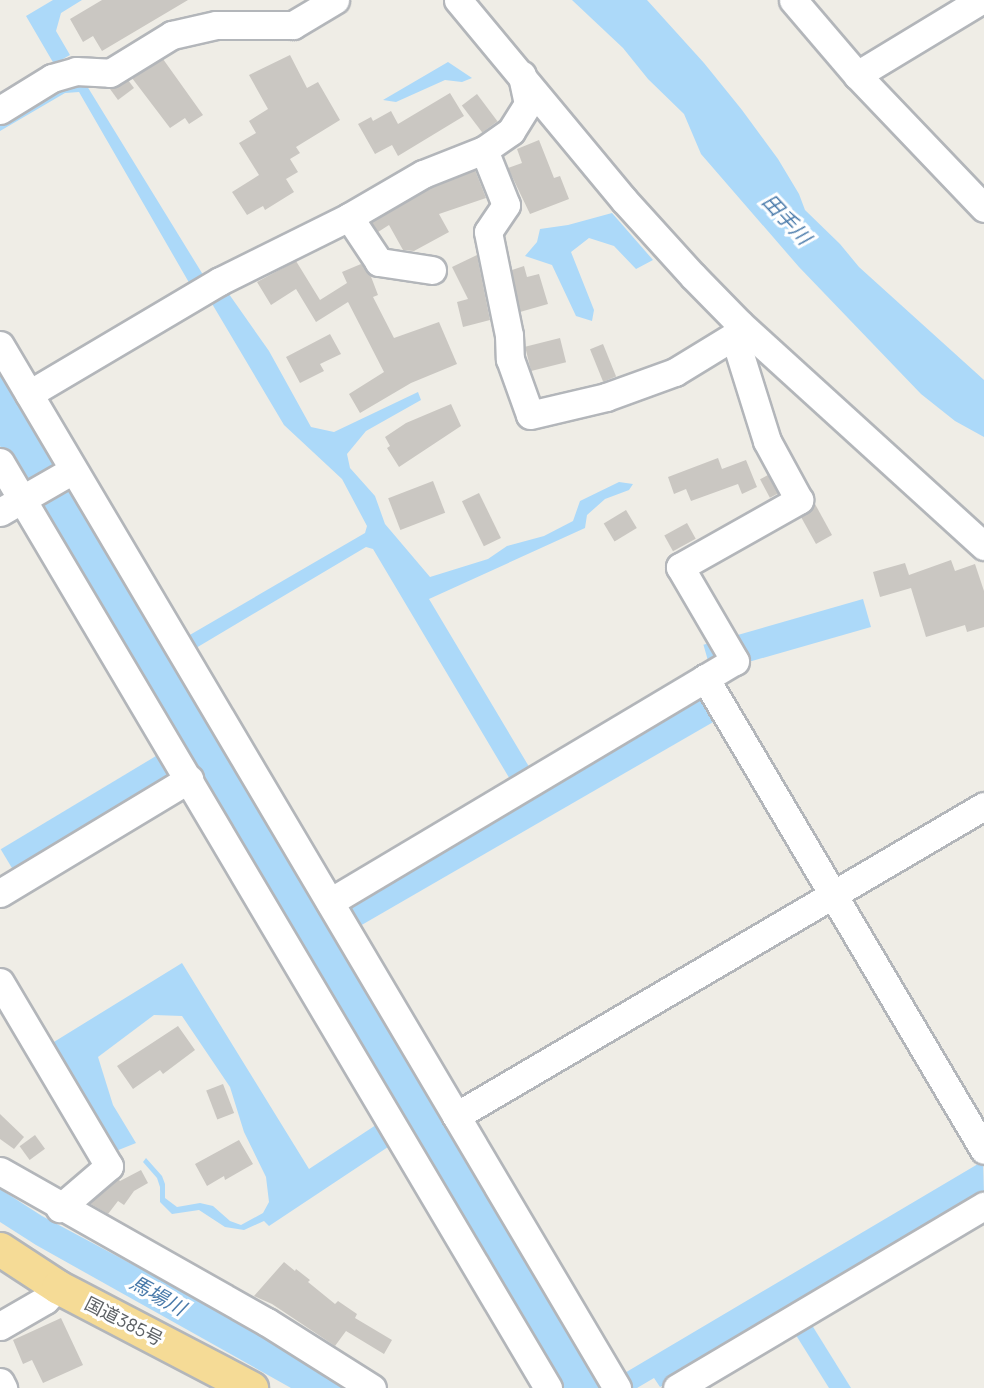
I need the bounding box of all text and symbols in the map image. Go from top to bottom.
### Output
water label: 田手川 [758,189,816,249]
water label: 馬場川 [126,1270,190,1320]
street label: 国道385号 [81,1292,167,1350]

